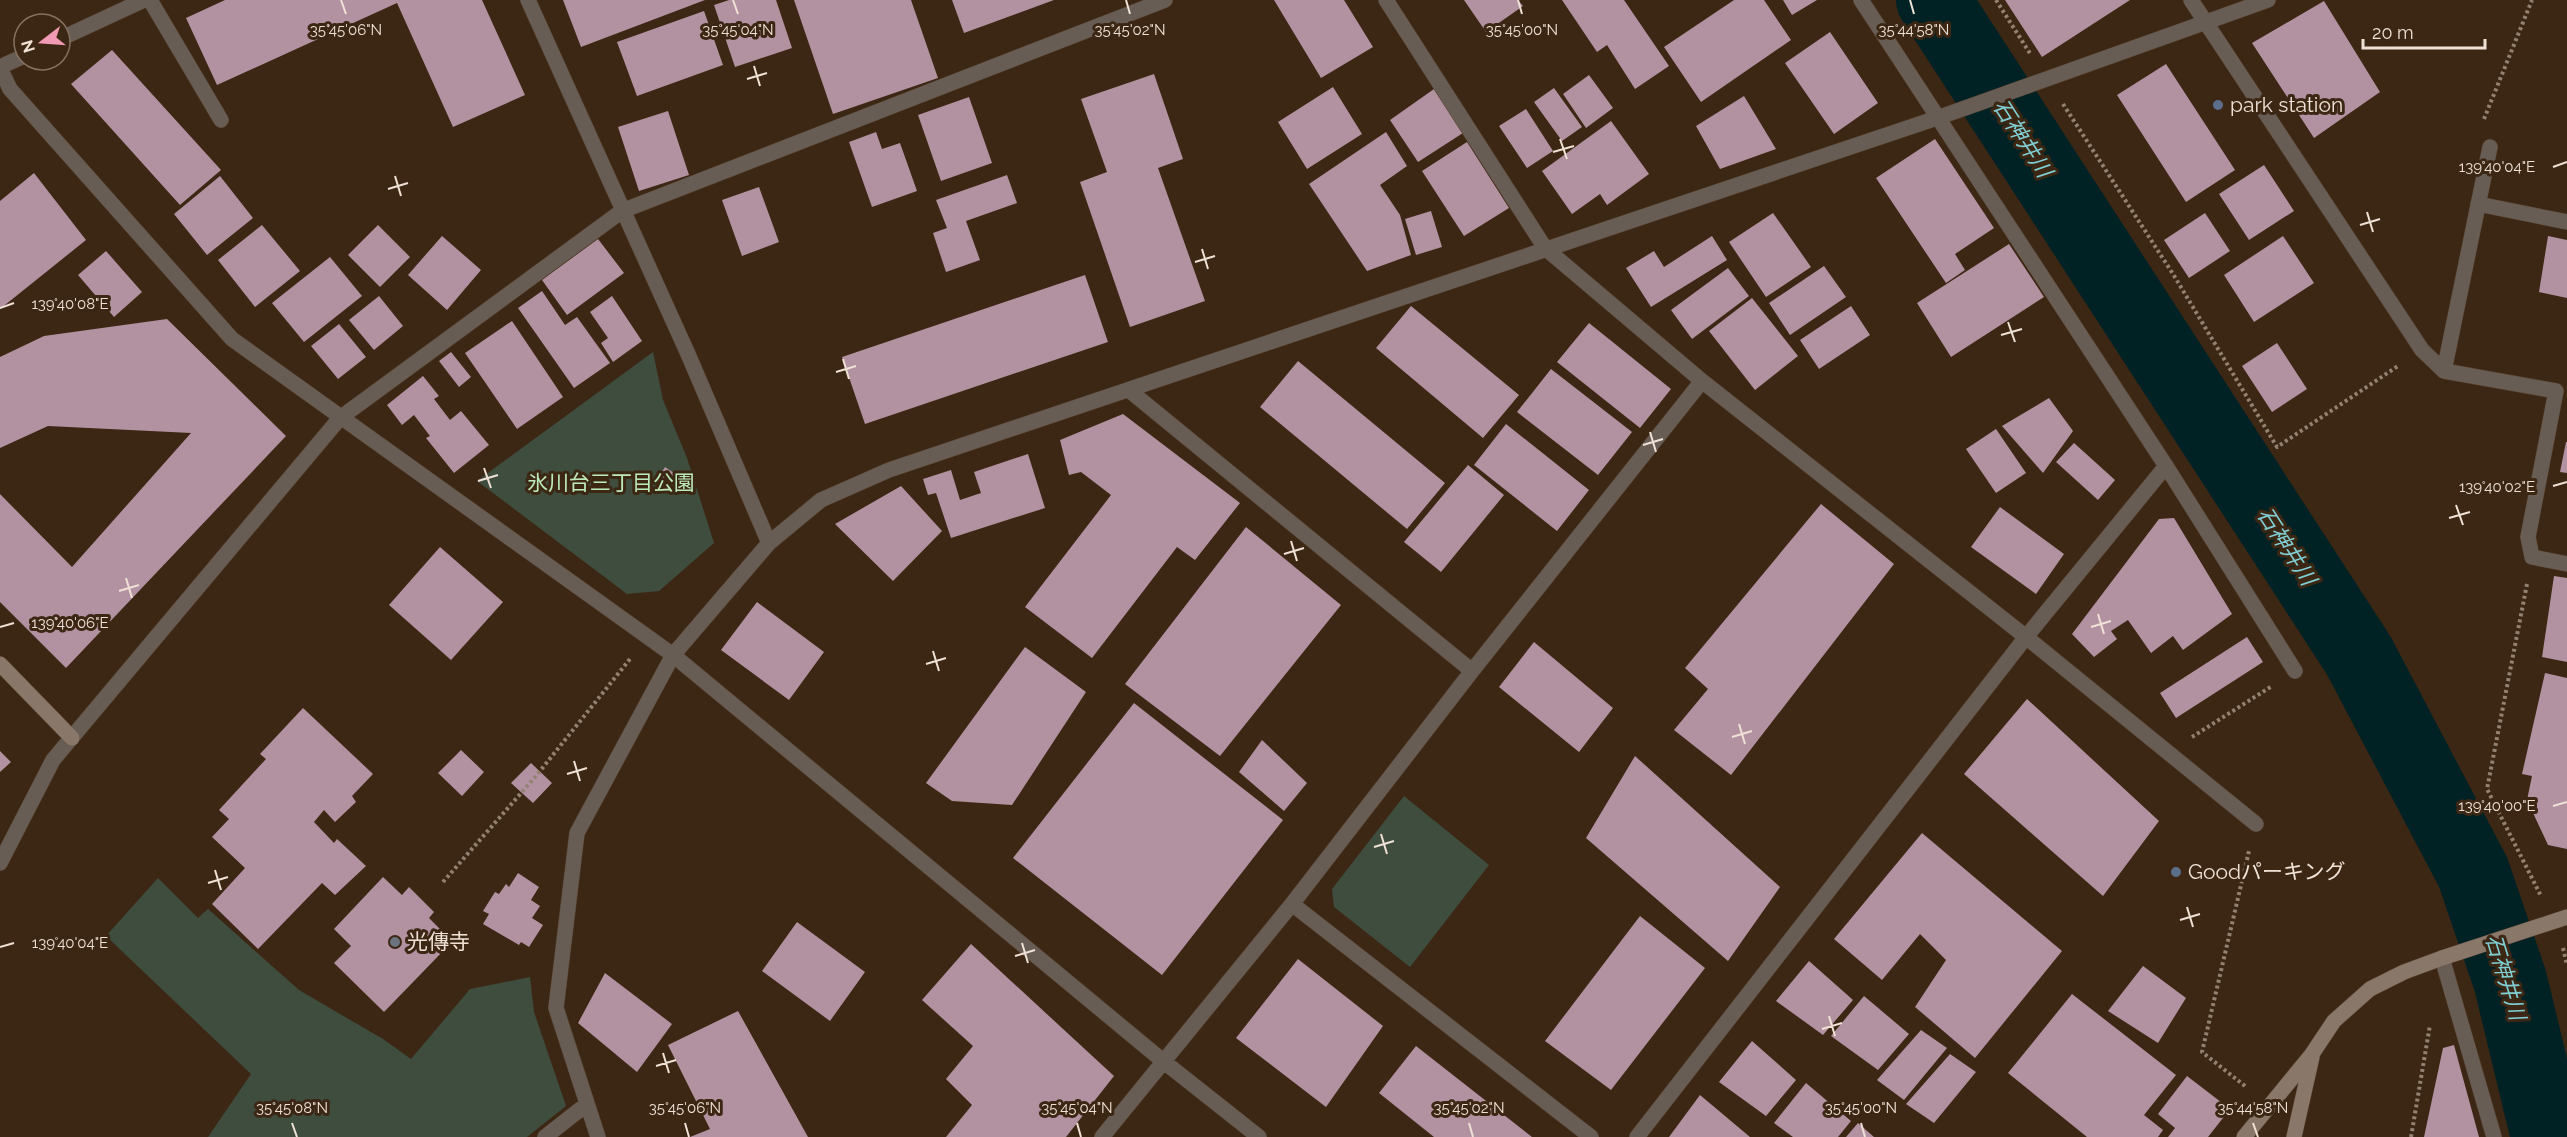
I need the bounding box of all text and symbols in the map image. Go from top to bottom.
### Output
north arrow [12,12,72,72]
scale bar [2363,12,2484,50]
text: 35°45'06"N [310,21,382,39]
text: 35°45'04"N [702,21,774,39]
text: 35°45'02"N [1094,21,1166,39]
text: 35°45'00"N [1486,21,1558,39]
text: 35°44'58"N [1879,21,1949,39]
text: 20 m [2372,22,2414,43]
text: N [17,38,39,55]
place label: park station [2230,92,2343,117]
water label: 石神井川 [1988,94,2059,184]
marker: park station [2211,98,2225,112]
text: 139°40'04"E [2459,158,2535,176]
text: 139°40'08"E [31,295,109,313]
park label: 氷川台三丁目公園 [527,470,695,495]
text: 139°40'02"E [2459,478,2535,496]
water label: 石神井川 [2252,502,2323,592]
text: 139°40'06"E [31,614,109,632]
text: 139°40'00"E [2458,797,2536,815]
place label: Goodパーキング [2188,859,2345,884]
marker: Goodパーキング [2169,865,2183,879]
place label: 光傳寺 [407,929,470,954]
water label: 石神井川 [2481,931,2532,1025]
text: 139°40'04"E [32,934,108,952]
marker: 光傳寺 [388,935,402,949]
text: 35°45'08"N [256,1099,328,1117]
text: 35°45'06"N [649,1099,721,1117]
text: 35°45'04"N [1041,1099,1113,1117]
text: 35°45'02"N [1433,1099,1505,1117]
text: 35°45'00"N [1825,1099,1897,1117]
text: 35°44'58"N [2218,1099,2288,1117]

